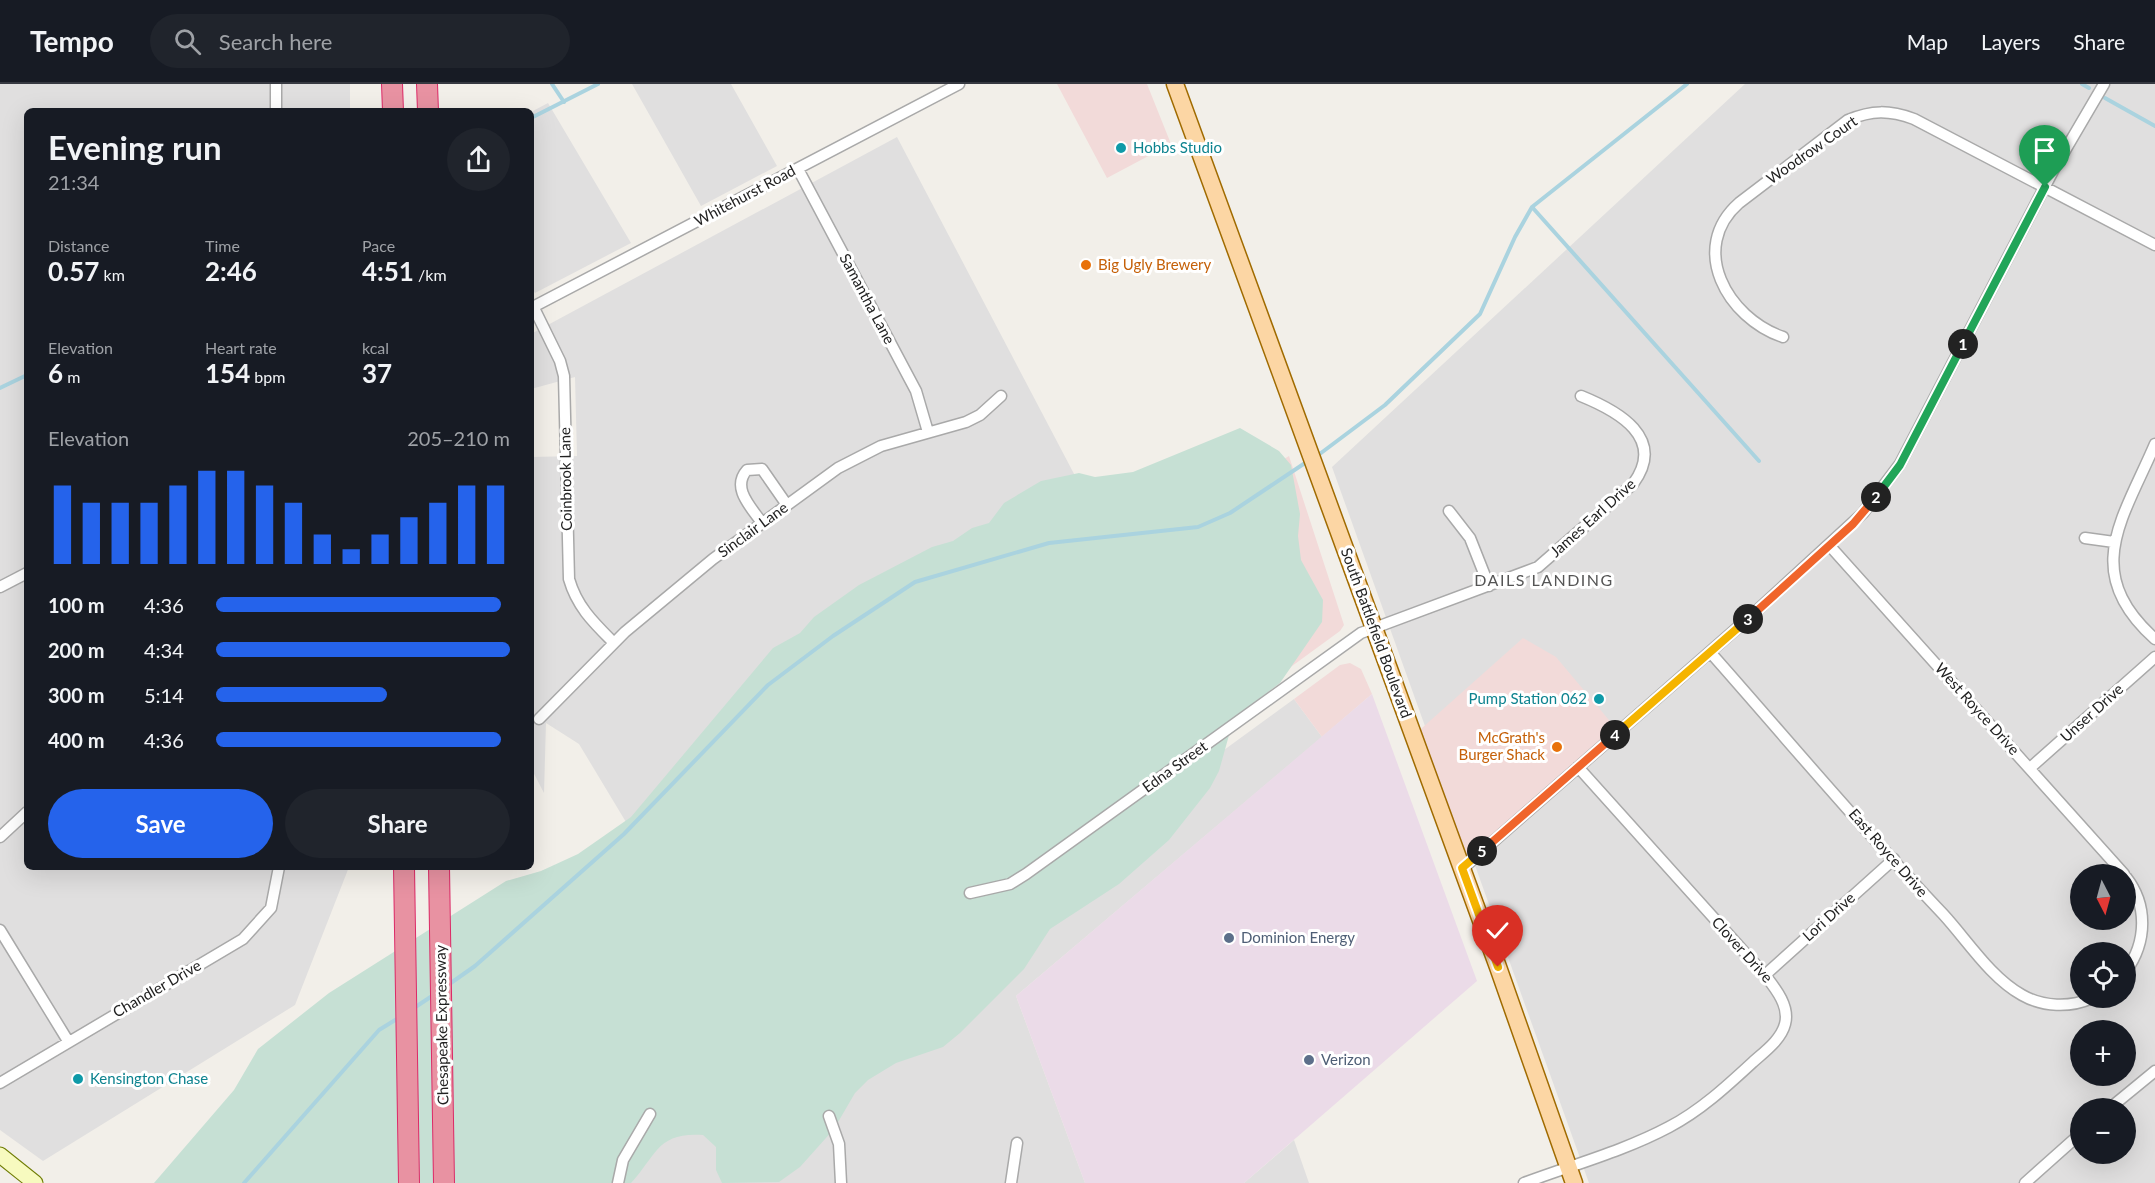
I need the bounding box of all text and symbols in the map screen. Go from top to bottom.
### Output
search box [150,14,570,68]
text: Tempo [30,24,114,58]
icon: search [171,25,204,58]
text: Search here [219,28,332,55]
text: Map [1907,29,1948,54]
text: Layers [1981,29,2040,54]
text: Share [2073,29,2125,54]
street label: Woodrow Court [1763,111,1861,187]
pin [2019,125,2070,187]
text: Evening run [48,127,222,167]
button: share [447,128,510,191]
icon: arrive [2028,134,2061,167]
place label: Hobbs Studio [1133,138,1222,156]
marker: Hobbs Studio [1114,141,1128,155]
street label: Whitehurst Road [691,161,798,229]
text: 21:34 [48,170,99,194]
text: Distance [48,236,109,255]
text: Time [205,236,240,255]
text: Pace [362,236,395,255]
street label: Samantha Lane [836,250,899,347]
text: 0.57 [48,255,99,287]
text: 2:46 [205,255,257,287]
text: 4:51 [362,255,414,287]
place label: Big Ugly Brewery [1098,255,1212,273]
marker: Big Ugly Brewery [1079,258,1093,272]
text: km [99,265,125,284]
text: /km [414,265,447,284]
pin: 1 [1948,329,1978,359]
text: 1 [1958,334,1968,353]
text: Elevation [48,338,113,357]
text: Heart rate [205,338,277,357]
text: kcal [362,338,389,357]
text: 6 [48,357,63,389]
text: 154 [205,357,250,389]
text: 37 [362,357,392,389]
text: m [63,367,80,386]
text: bpm [250,367,285,386]
text: Elevation [48,426,129,450]
text: 205–210 m [407,426,510,450]
street label: Coinbrook Lane [555,427,575,531]
street label: James Earl Drive [1546,474,1639,560]
pin: 2 [1861,482,1891,512]
text: 2 [1871,487,1881,506]
street label: Sinclair Lane [714,498,791,561]
street label: South Battlefield Boulevard [1338,545,1416,720]
district label: DAILS LANDING [1474,570,1614,589]
text: 100 m [48,593,104,617]
text: 4:36 [144,593,184,617]
pin: 3 [1733,604,1763,634]
text: 3 [1743,609,1753,628]
text: 200 m [48,638,104,662]
text: 4:34 [144,638,184,662]
street label: West Royce Drive [1932,659,2024,758]
street label: Unser Drive [2056,679,2127,745]
text: 300 m [48,683,104,707]
text: 5:14 [144,683,184,707]
place label: Pump Station 062 [1469,689,1587,707]
marker: Pump Station 062 [1592,692,1606,706]
pin: 4 [1600,720,1630,750]
text: 4 [1610,725,1620,744]
text: 400 m [48,728,104,752]
text: 4:36 [144,728,184,752]
place label: McGrath's Burger Shack [1459,728,1545,763]
street label: Edna Street [1138,736,1211,796]
marker: McGrath's Burger Shack [1550,740,1564,754]
button: Save [48,789,273,858]
button: Share [285,789,510,858]
street label: East Royce Drive [1846,805,1932,900]
pin: 5 [1467,836,1497,866]
text: 5 [1477,841,1487,860]
north arrow [2070,864,2136,930]
map controls [2070,864,2136,1164]
street label: Lori Drive [1798,888,1858,944]
pin [1472,905,1523,967]
street label: Clover Drive [1709,913,1777,986]
icon: check [1481,914,1514,947]
place label: Dominion Energy [1241,928,1355,946]
marker: Dominion Energy [1222,931,1236,945]
button: locate [2070,942,2136,1008]
street label: Chesapeake Expressway [431,944,451,1105]
street label: Chandler Drive [109,956,204,1021]
button: + [2070,1020,2136,1086]
place label: Verizon [1321,1050,1371,1068]
marker: Verizon [1302,1053,1316,1067]
place label: Kensington Chase [90,1069,208,1087]
marker: Kensington Chase [71,1072,85,1086]
button: − [2070,1098,2136,1164]

